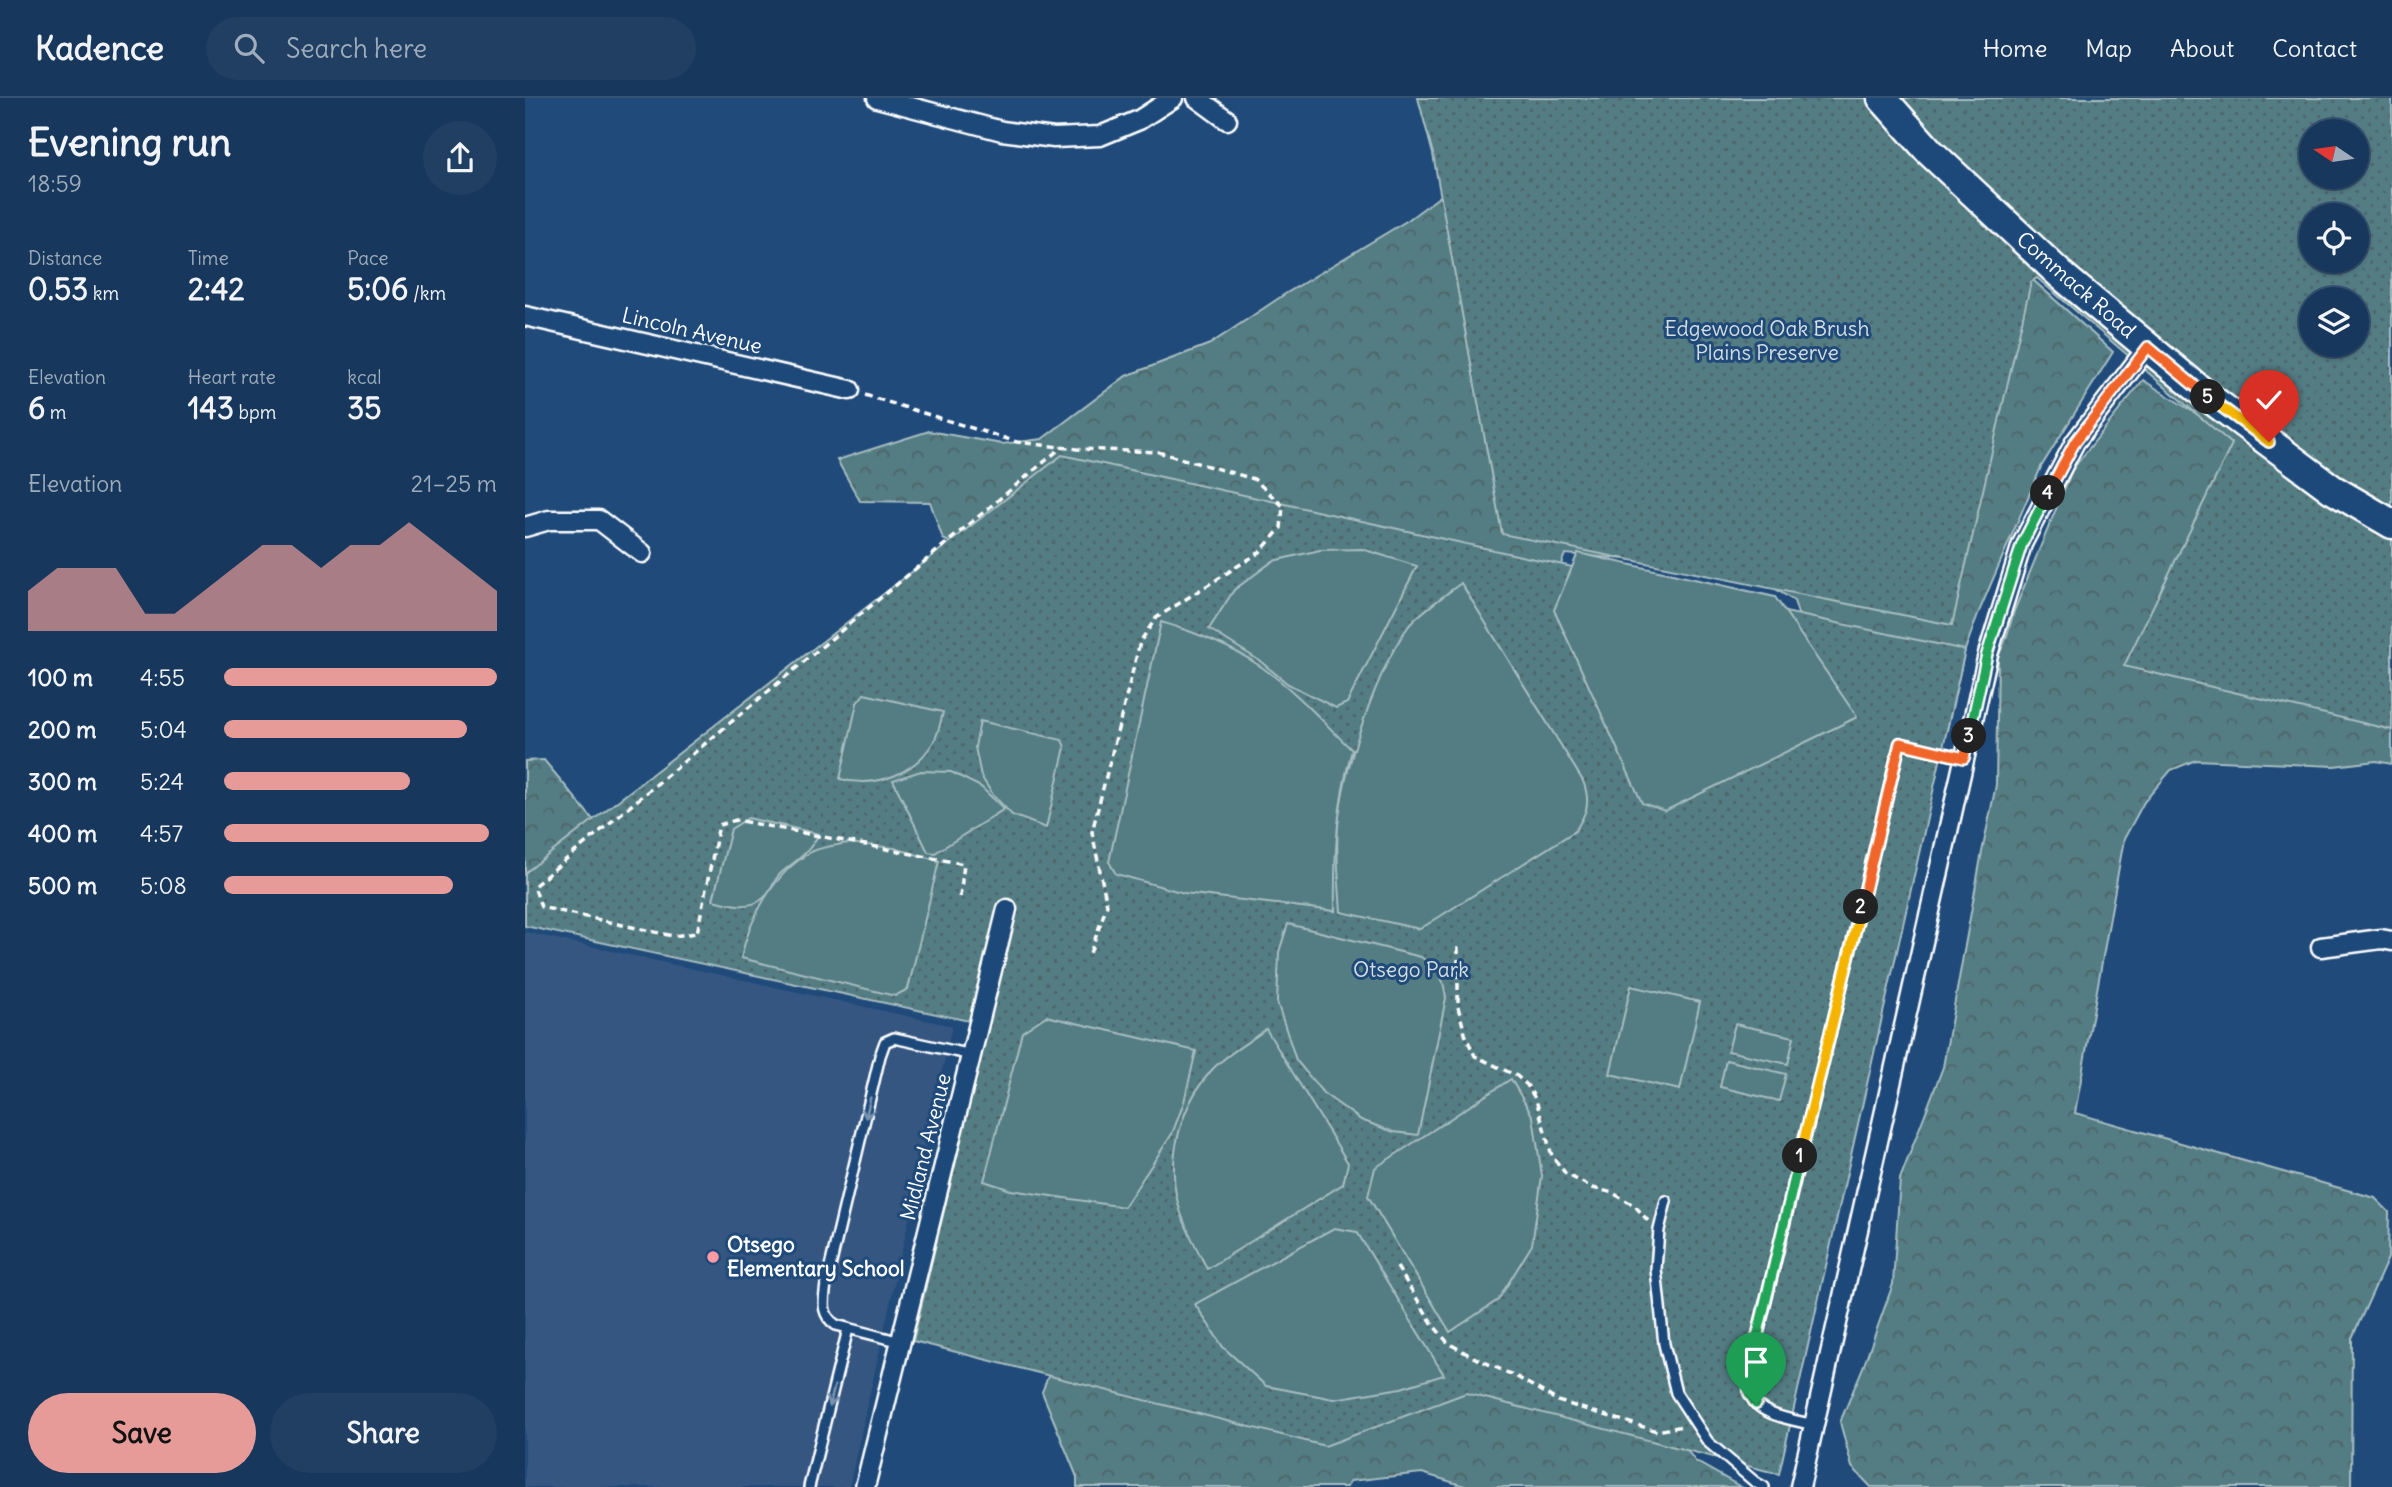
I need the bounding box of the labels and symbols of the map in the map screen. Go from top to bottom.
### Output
north arrow [2299,119,2369,189]
street label: Commack Road [2011,225,2142,344]
street label: Lincoln Avenue [619,301,765,360]
park label: Edgewood Oak Brush Plains Preserve [1664,315,1870,366]
pin [2239,370,2299,442]
pin: 5 [2191,380,2225,414]
pin: 4 [2031,476,2065,510]
pin: 3 [1951,718,1987,754]
pin: 2 [1843,890,1879,924]
park label: Otsego Park [1353,956,1469,983]
street label: Midland Avenue [894,1071,957,1223]
one-way arrow [861,1096,874,1119]
pin: 1 [1783,1138,1817,1174]
place label: Otsego Elementary School [727,1231,904,1282]
marker: Otsego Elementary School [705,1249,721,1265]
pin [1726,1332,1786,1404]
one-way arrow [825,1384,838,1407]

